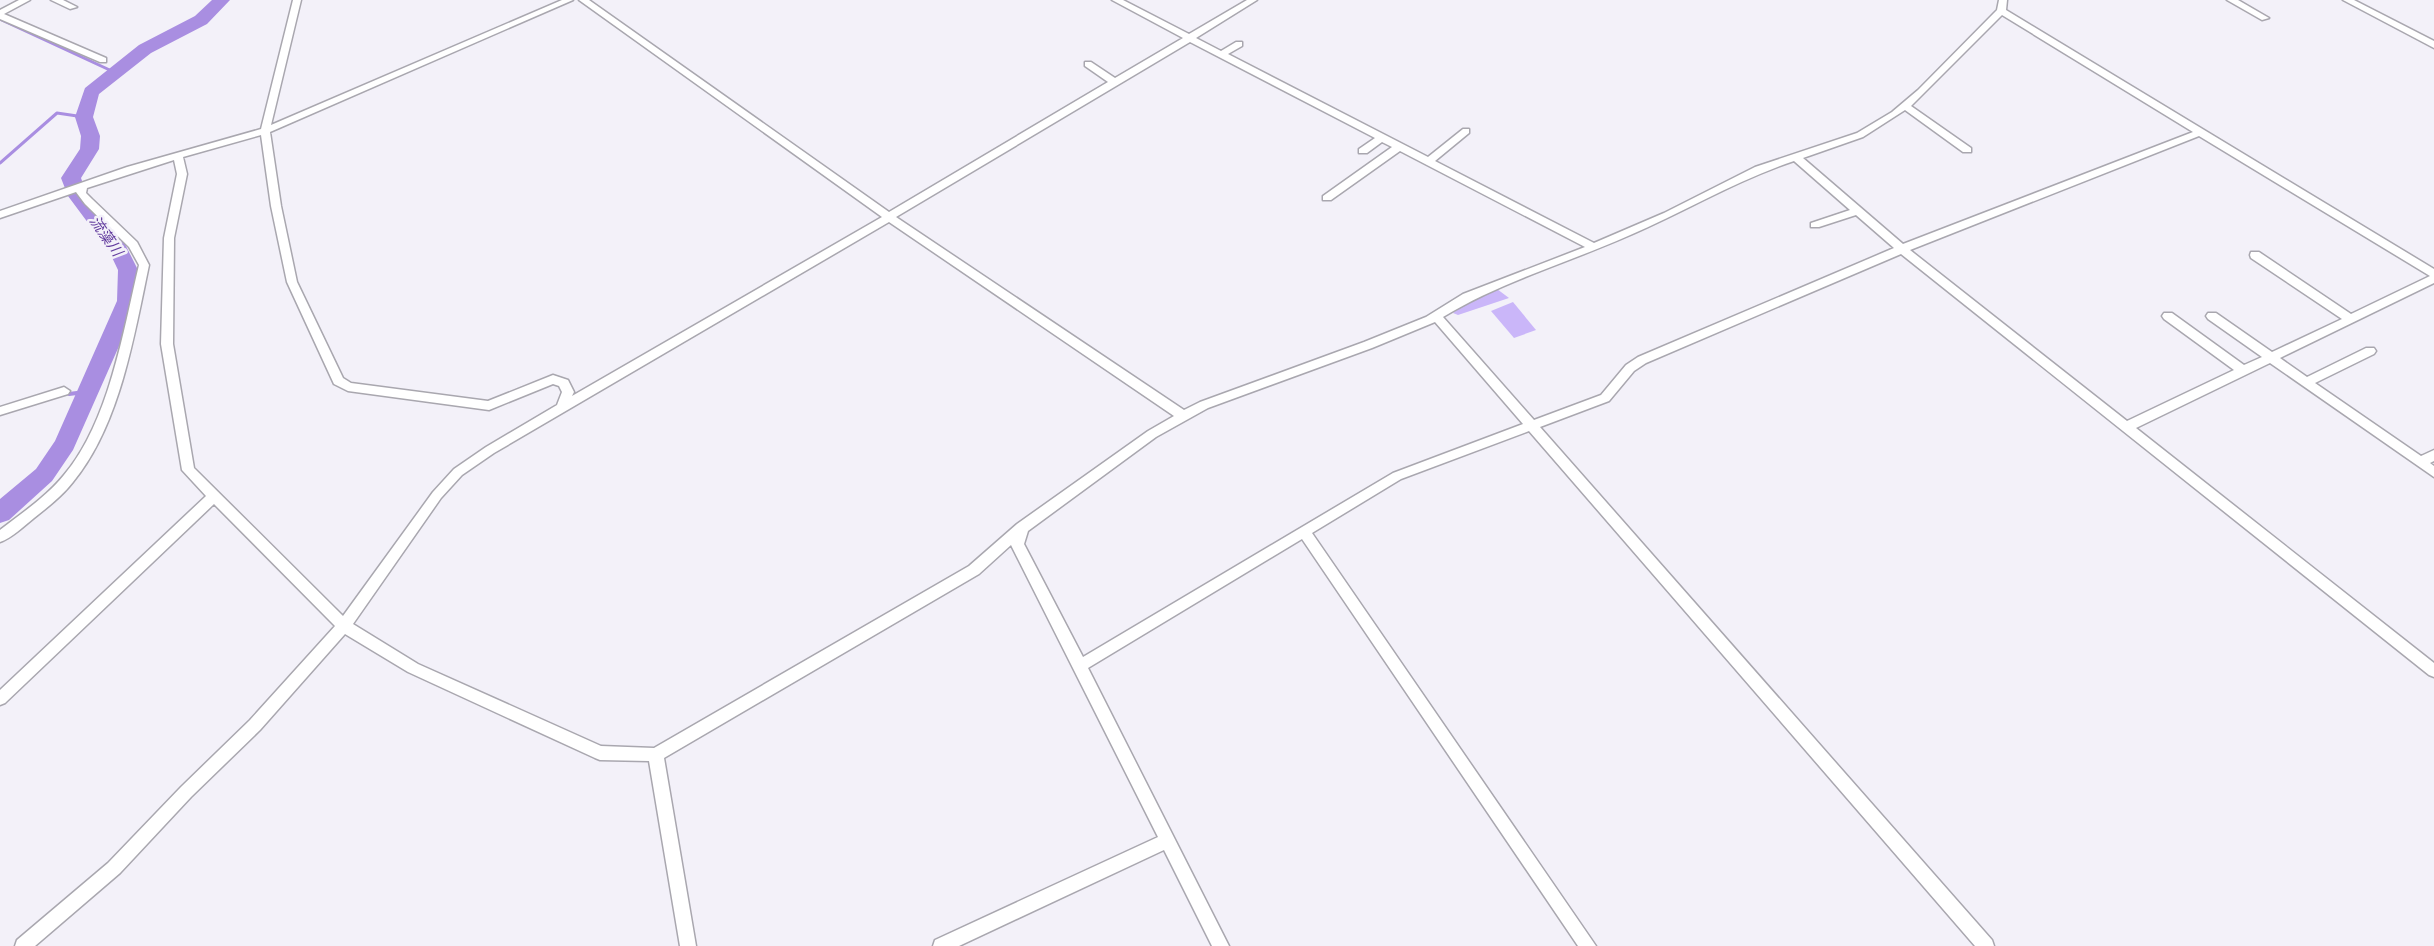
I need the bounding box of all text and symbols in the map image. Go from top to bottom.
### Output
water label: 流藻川 [86,212,128,261]

